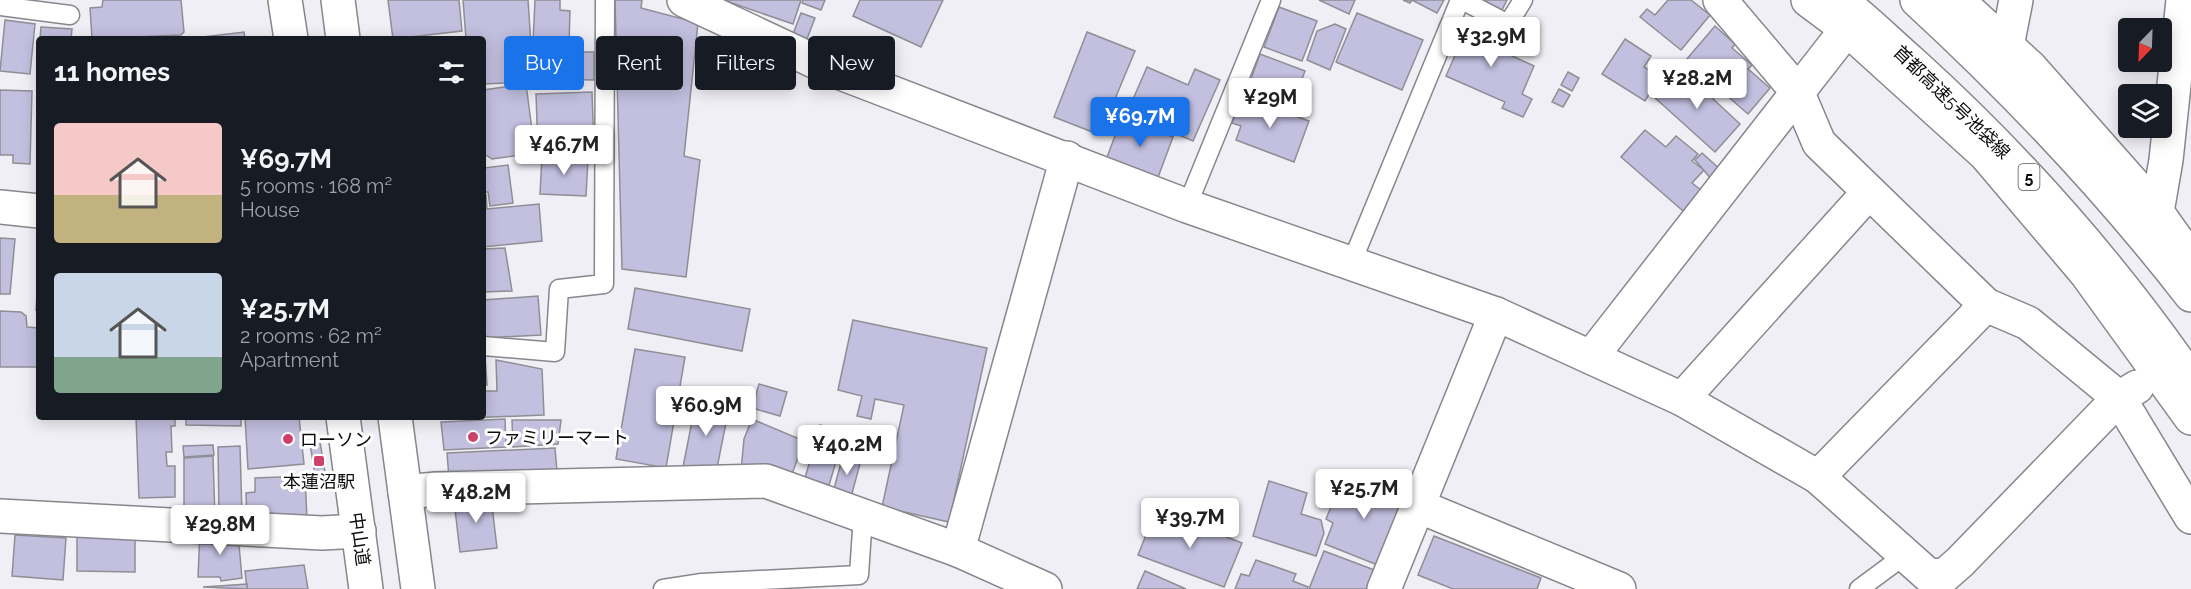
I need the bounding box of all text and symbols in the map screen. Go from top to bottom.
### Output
pin: ¥32.9M [1442,17,1540,68]
north arrow [2118,18,2172,72]
map controls [2118,18,2172,138]
text: ¥32.9M [1456,24,1526,48]
chip: Buy [504,36,584,90]
chip: Rent [596,36,683,90]
chip: Filters [695,36,796,90]
chip: New [808,36,895,90]
street label: 首都高速5号池袋線 [1889,41,2015,163]
icon: filters [435,56,468,89]
text: 11 homes [54,57,170,87]
pin: ¥28.2M [1648,59,1746,110]
text: ¥28.2M [1662,66,1732,90]
pin: ¥29M [1234,78,1306,129]
button: layers [2118,84,2172,138]
text: ¥29M [1243,85,1297,109]
pin: ¥69.7M [1091,97,1189,148]
text: ¥69.7M [1105,104,1175,128]
pin: ¥46.7M [515,125,613,176]
text: ¥46.7M [529,132,599,156]
text: ¥69.7M [240,144,332,174]
icon: home [102,147,174,219]
road number: 5 [2018,164,2040,190]
text: 5 rooms · 168 m² [240,174,392,198]
text: House [240,198,300,222]
text: ¥25.7M [240,294,330,324]
icon: home [102,297,174,369]
text: 2 rooms · 62 m² [240,324,382,348]
text: Apartment [240,348,339,372]
pin: ¥60.9M [657,386,755,437]
text: ¥60.9M [670,393,742,417]
pin: ¥40.2M [798,425,896,476]
place label: ファミリーマート [485,427,629,448]
place label: ローソン [300,429,372,450]
marker: ファミリーマート [466,430,480,444]
marker: ローソン [281,432,295,446]
text: ¥40.2M [811,432,883,456]
marker: 本蓮沼駅 [312,454,326,468]
pin: ¥25.7M [1315,469,1413,520]
place label: 本蓮沼駅 [283,471,355,492]
pin: ¥48.2M [427,473,525,524]
text: ¥25.7M [1329,476,1399,500]
text: ¥48.2M [441,480,511,504]
pin: ¥39.7M [1141,498,1239,549]
pin: ¥29.8M [171,505,269,556]
text: ¥39.7M [1155,505,1225,529]
street label: 中山道 [346,511,374,567]
text: ¥29.8M [184,512,256,536]

